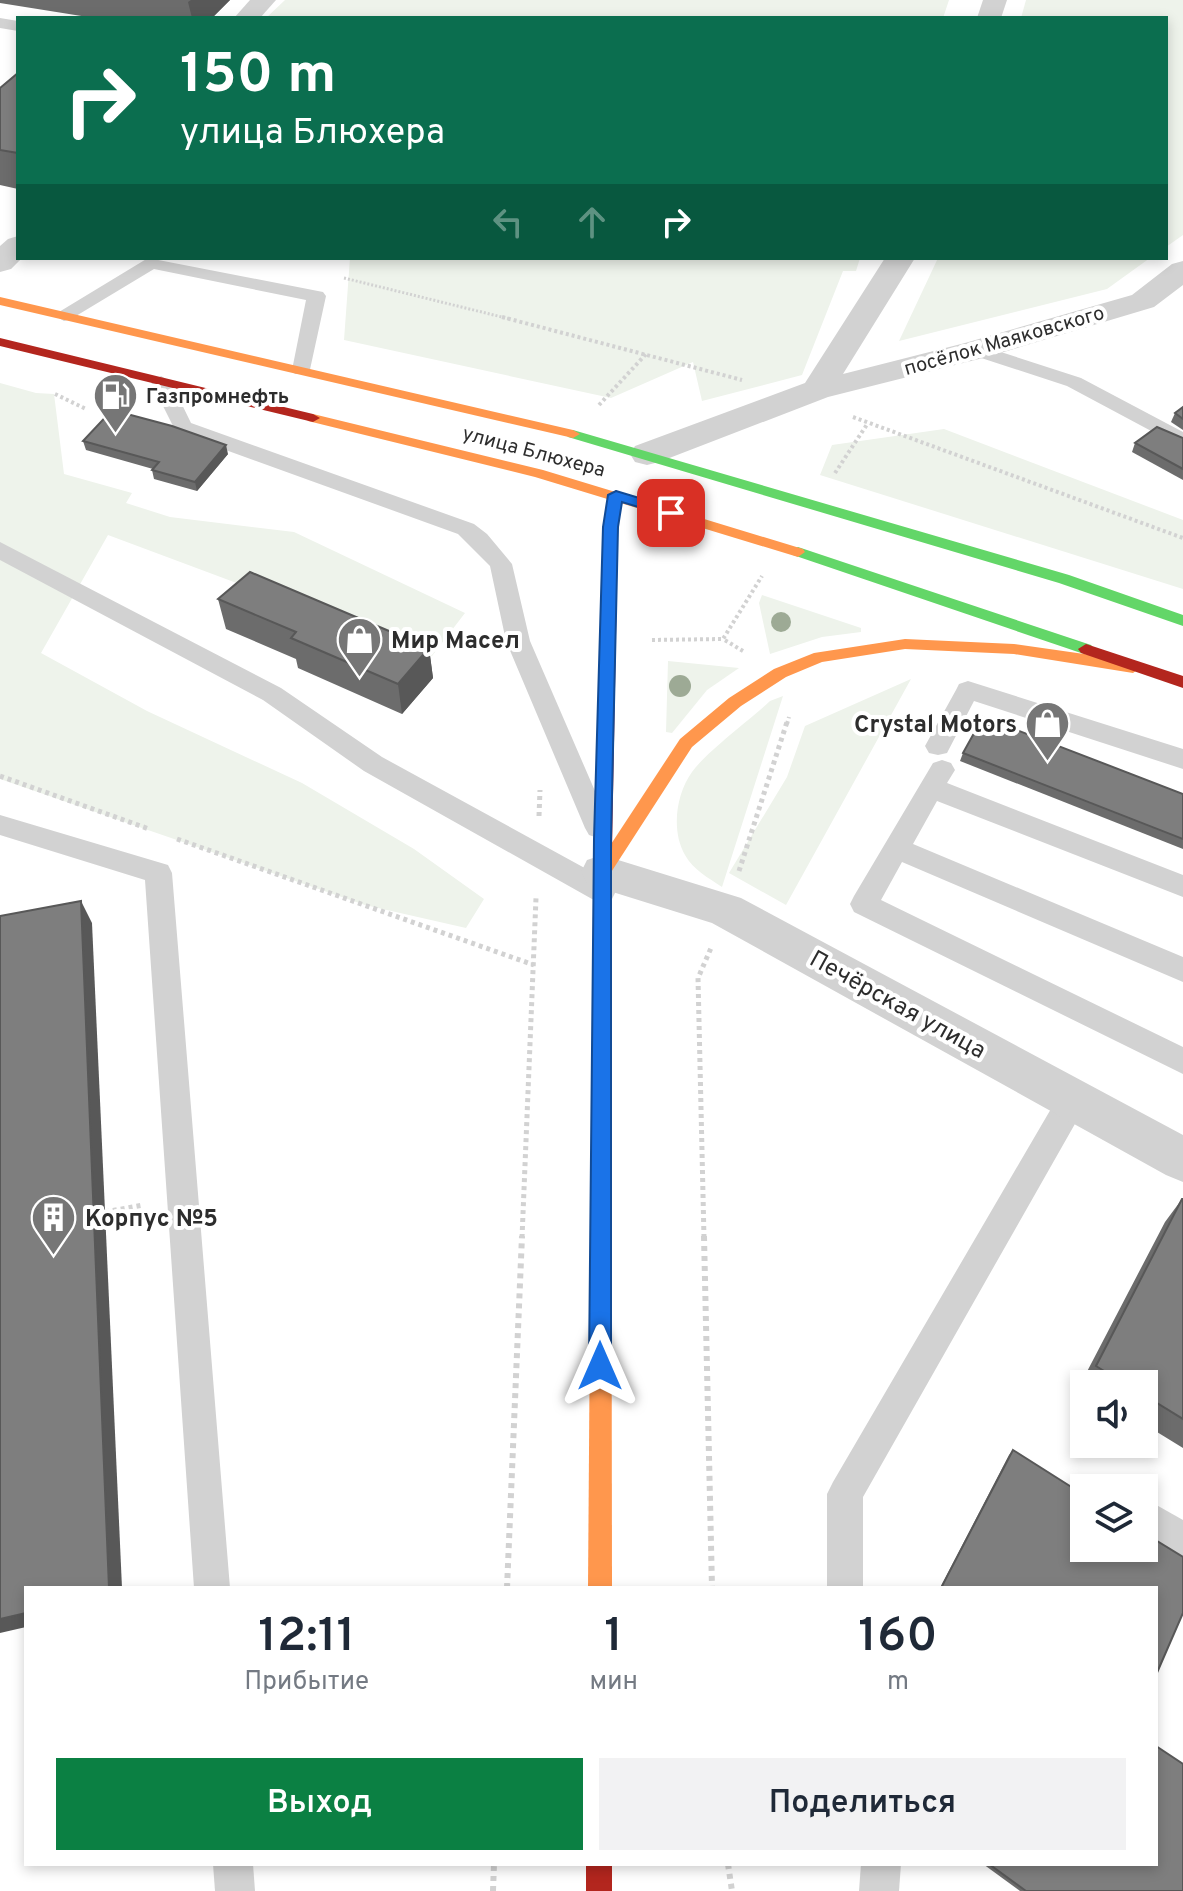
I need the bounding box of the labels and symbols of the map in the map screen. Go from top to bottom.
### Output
street label: посёлок Маяковского [901,301,1108,383]
fuel station icon: Газпромнефть [91,372,139,435]
place label: Газпромнефть [146,385,289,411]
street label: улица Блюхера [459,421,608,485]
pin [637,479,705,547]
shop icon: Мир Масел [336,616,384,679]
place label: Мир Масел [391,627,520,657]
shop icon: Crystal Motors [1024,700,1072,763]
place label: Crystal Motors [854,711,1017,741]
street label: Печёрская улица [804,945,991,1067]
building icon: Корпус №5 [30,1194,78,1257]
place label: Корпус №5 [85,1205,218,1235]
position arrow [558,1324,642,1408]

